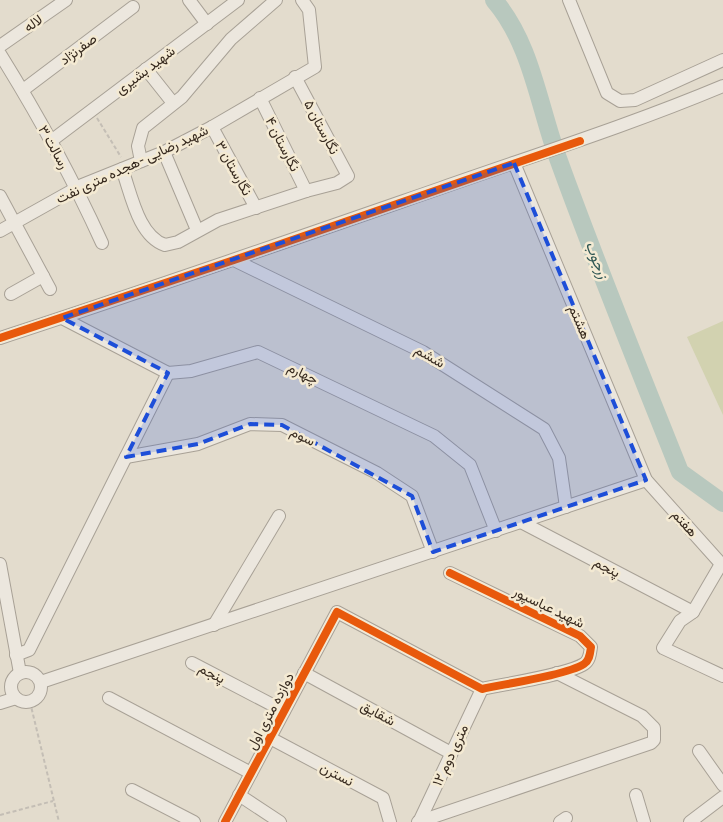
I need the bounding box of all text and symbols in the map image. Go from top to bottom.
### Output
street label: لاله [19,8,46,36]
street label: صفرنژاد [55,27,100,69]
street label: شهید بشیری [110,40,178,98]
street label: نگارستان ۵ [300,96,346,157]
street label: نگارستان ۴ [262,113,306,174]
street label: شهید رضایی -هجده متری نفت [52,119,211,207]
street label: رسالت ۳ [35,121,75,172]
street label: نگارستان ۳ [212,136,258,199]
water label: زرجوب [581,237,616,282]
street label: هشتم [565,301,597,342]
street label: ششم [412,339,449,372]
street label: چهارم [284,356,322,389]
street label: سوم [288,420,319,450]
street label: هفتم [668,504,704,541]
street label: پنجم [590,551,624,582]
street label: شهید عباسپور [509,580,588,633]
street label: پنجم [195,657,229,688]
street label: دوازده متری اول [240,668,299,753]
street label: شقایق [358,695,399,730]
street label: ۱۲ متری دوم [426,720,472,789]
street label: نسترن [317,756,358,790]

